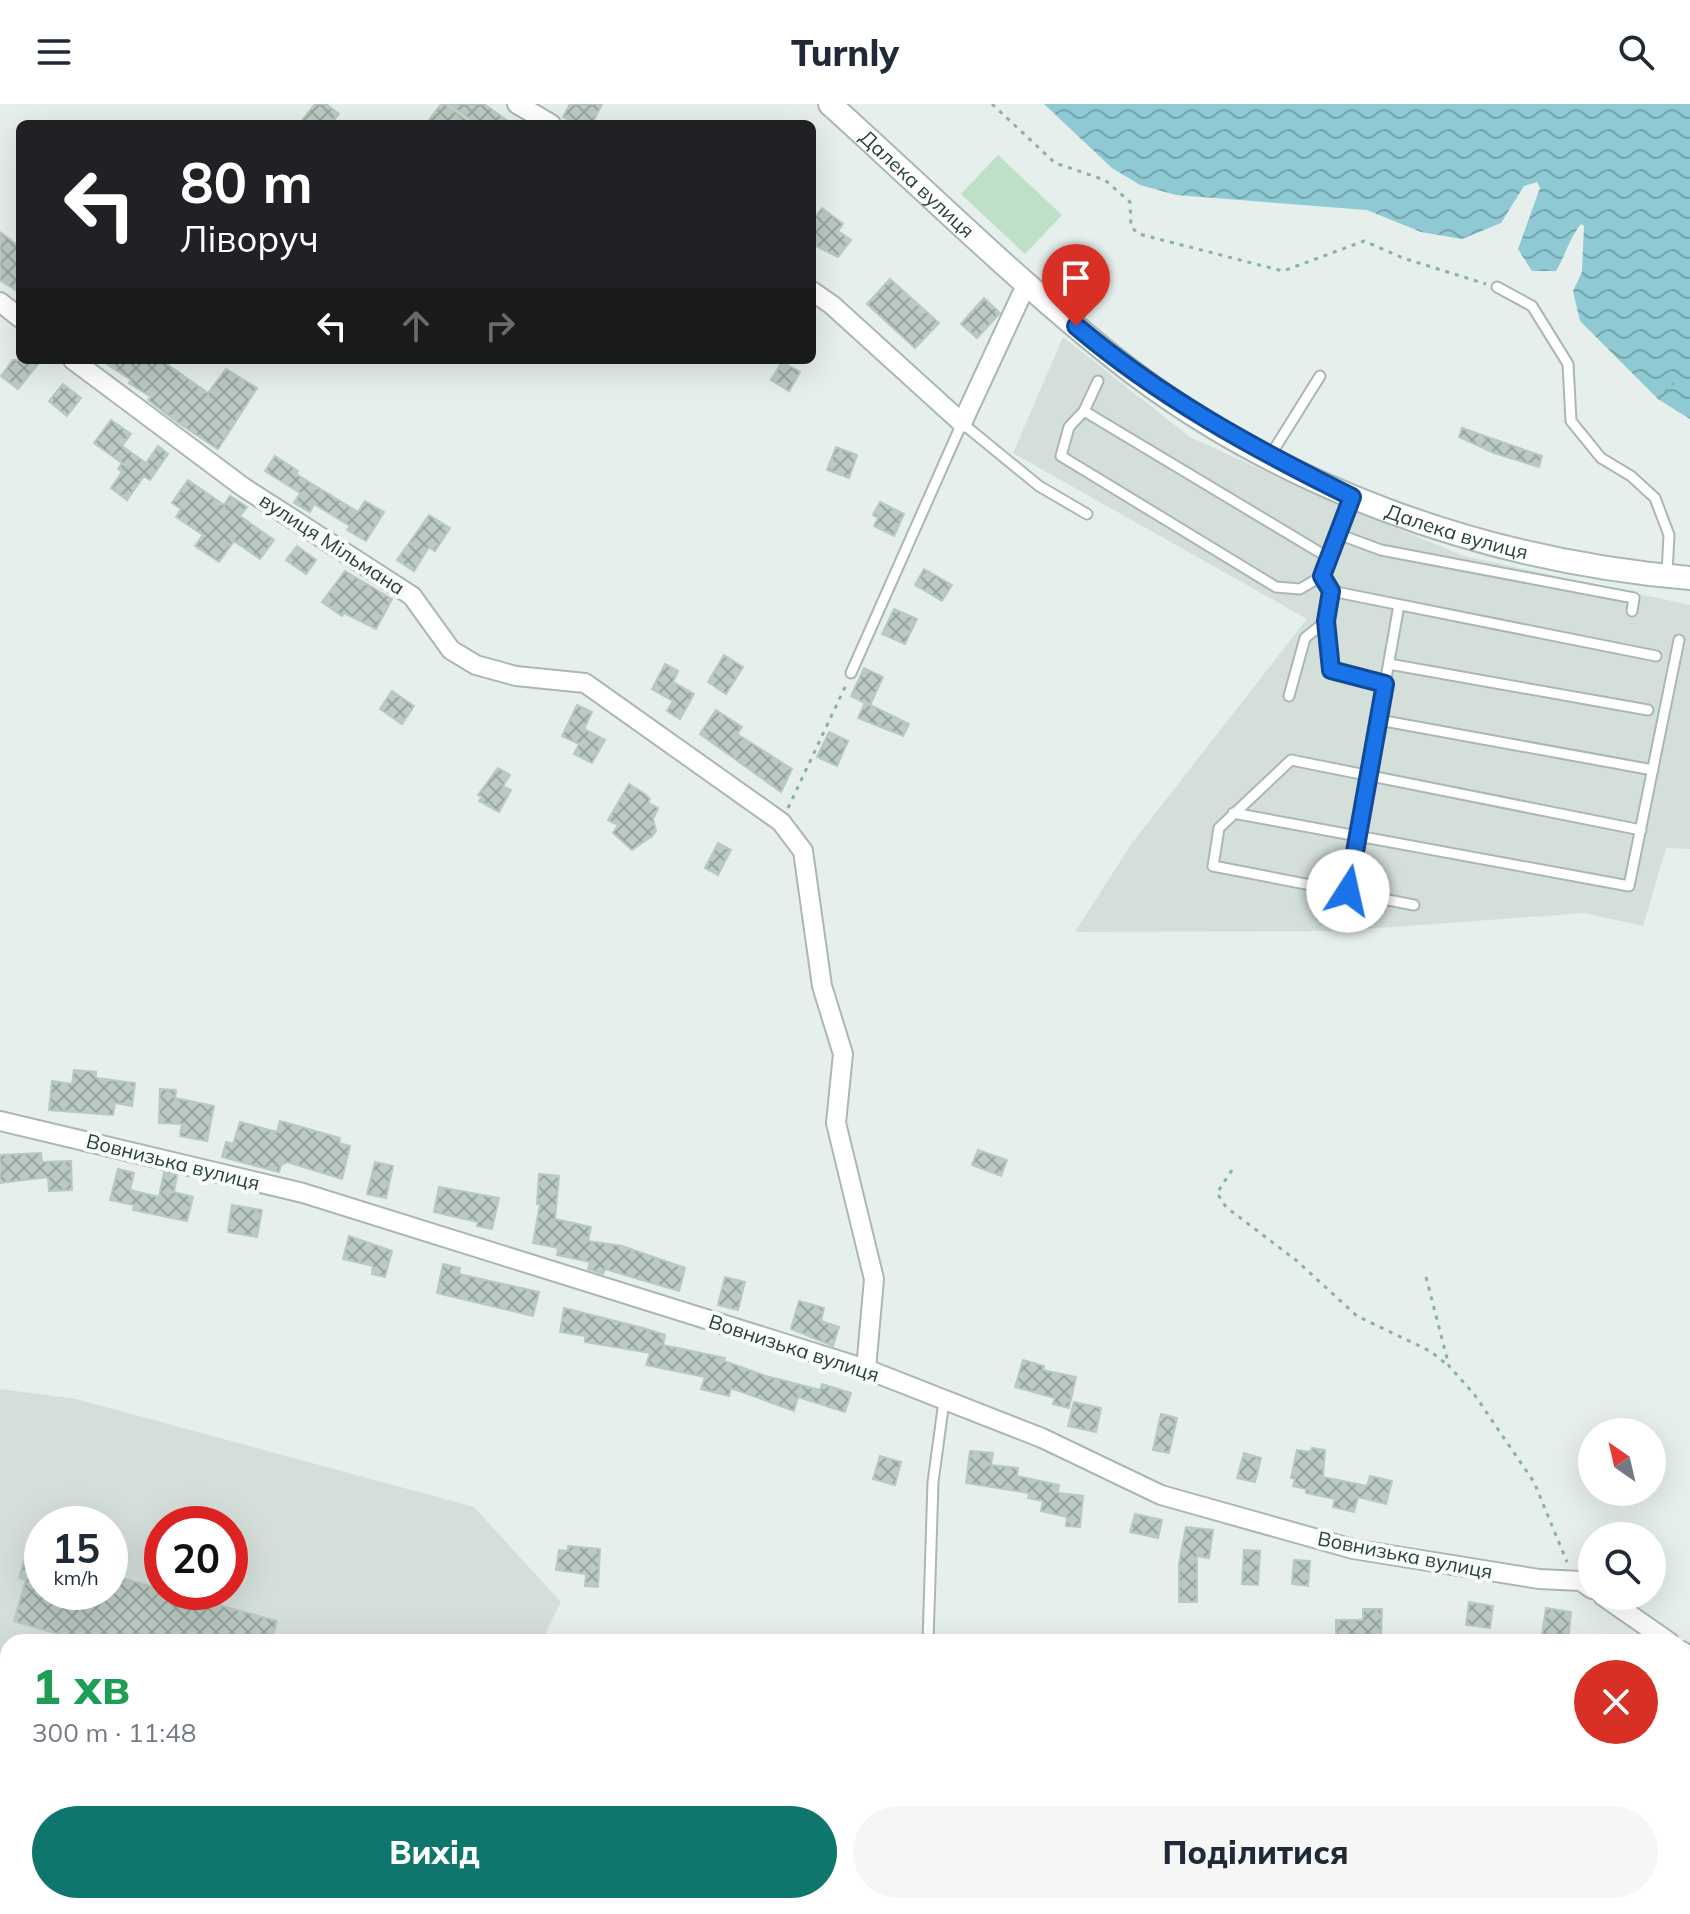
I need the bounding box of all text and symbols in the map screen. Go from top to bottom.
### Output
icon: menu [32,30,76,74]
text: Turnly [791,30,899,75]
icon: search [1614,30,1658,74]
street label: Далека вулиця [854,124,980,243]
text: 80 m [180,147,313,217]
icon: left [48,152,152,256]
text: Ліворуч [180,216,319,261]
pin [1042,244,1110,326]
icon: arrive [1054,256,1098,300]
icon: left [310,304,354,348]
icon: ahead [394,304,438,348]
icon: right [478,304,522,348]
street label: вулиця Мільмана [255,487,410,600]
street label: Далека вулиця [1382,498,1530,564]
position arrow [1306,849,1390,933]
street label: Вовнизька вулиця [84,1128,262,1195]
street label: Вовнизька вулиця [706,1308,883,1387]
north arrow [1578,1418,1666,1506]
map controls [1578,1418,1666,1610]
speed limit sign: 20 [144,1506,248,1610]
button: search [1578,1522,1666,1610]
text: 15 [52,1523,100,1573]
street label: Вовнизька вулиця [1315,1525,1495,1584]
text: km/h [53,1565,99,1590]
text: 1 хв [32,1656,130,1716]
button: close [1574,1660,1658,1744]
text: 300 m · 11:48 [32,1716,196,1749]
button: Вихід [32,1806,837,1898]
button: Поділитися [853,1806,1658,1898]

